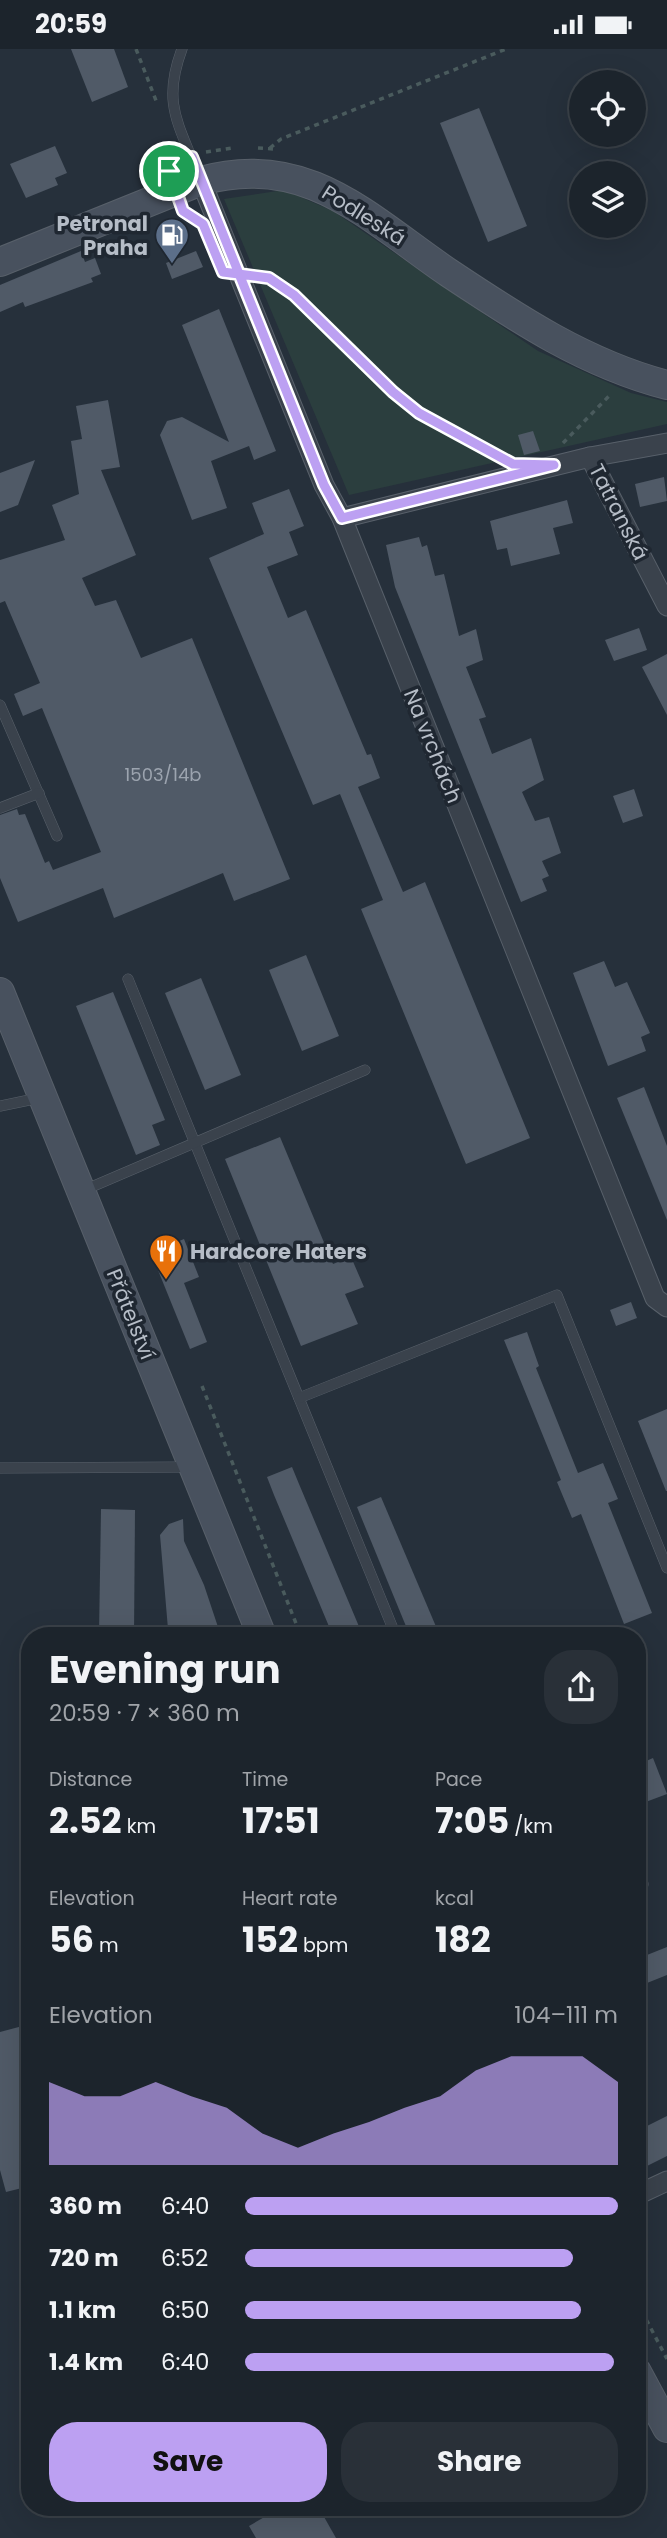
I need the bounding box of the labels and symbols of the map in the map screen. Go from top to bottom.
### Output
pin [139,141,199,201]
street label: Podleská [316,178,412,252]
place label: Petronal Praha [56,209,148,262]
fuel station icon: Petronal Praha [153,216,191,265]
street label: Tatranská [582,459,656,565]
street label: Na vrchách [397,685,469,807]
house number: 1503/14b [125,762,201,787]
restaurant icon: Hardcore Haters [147,1232,185,1281]
place label: Hardcore Haters [190,1237,367,1266]
street label: Přátelství [100,1264,162,1364]

